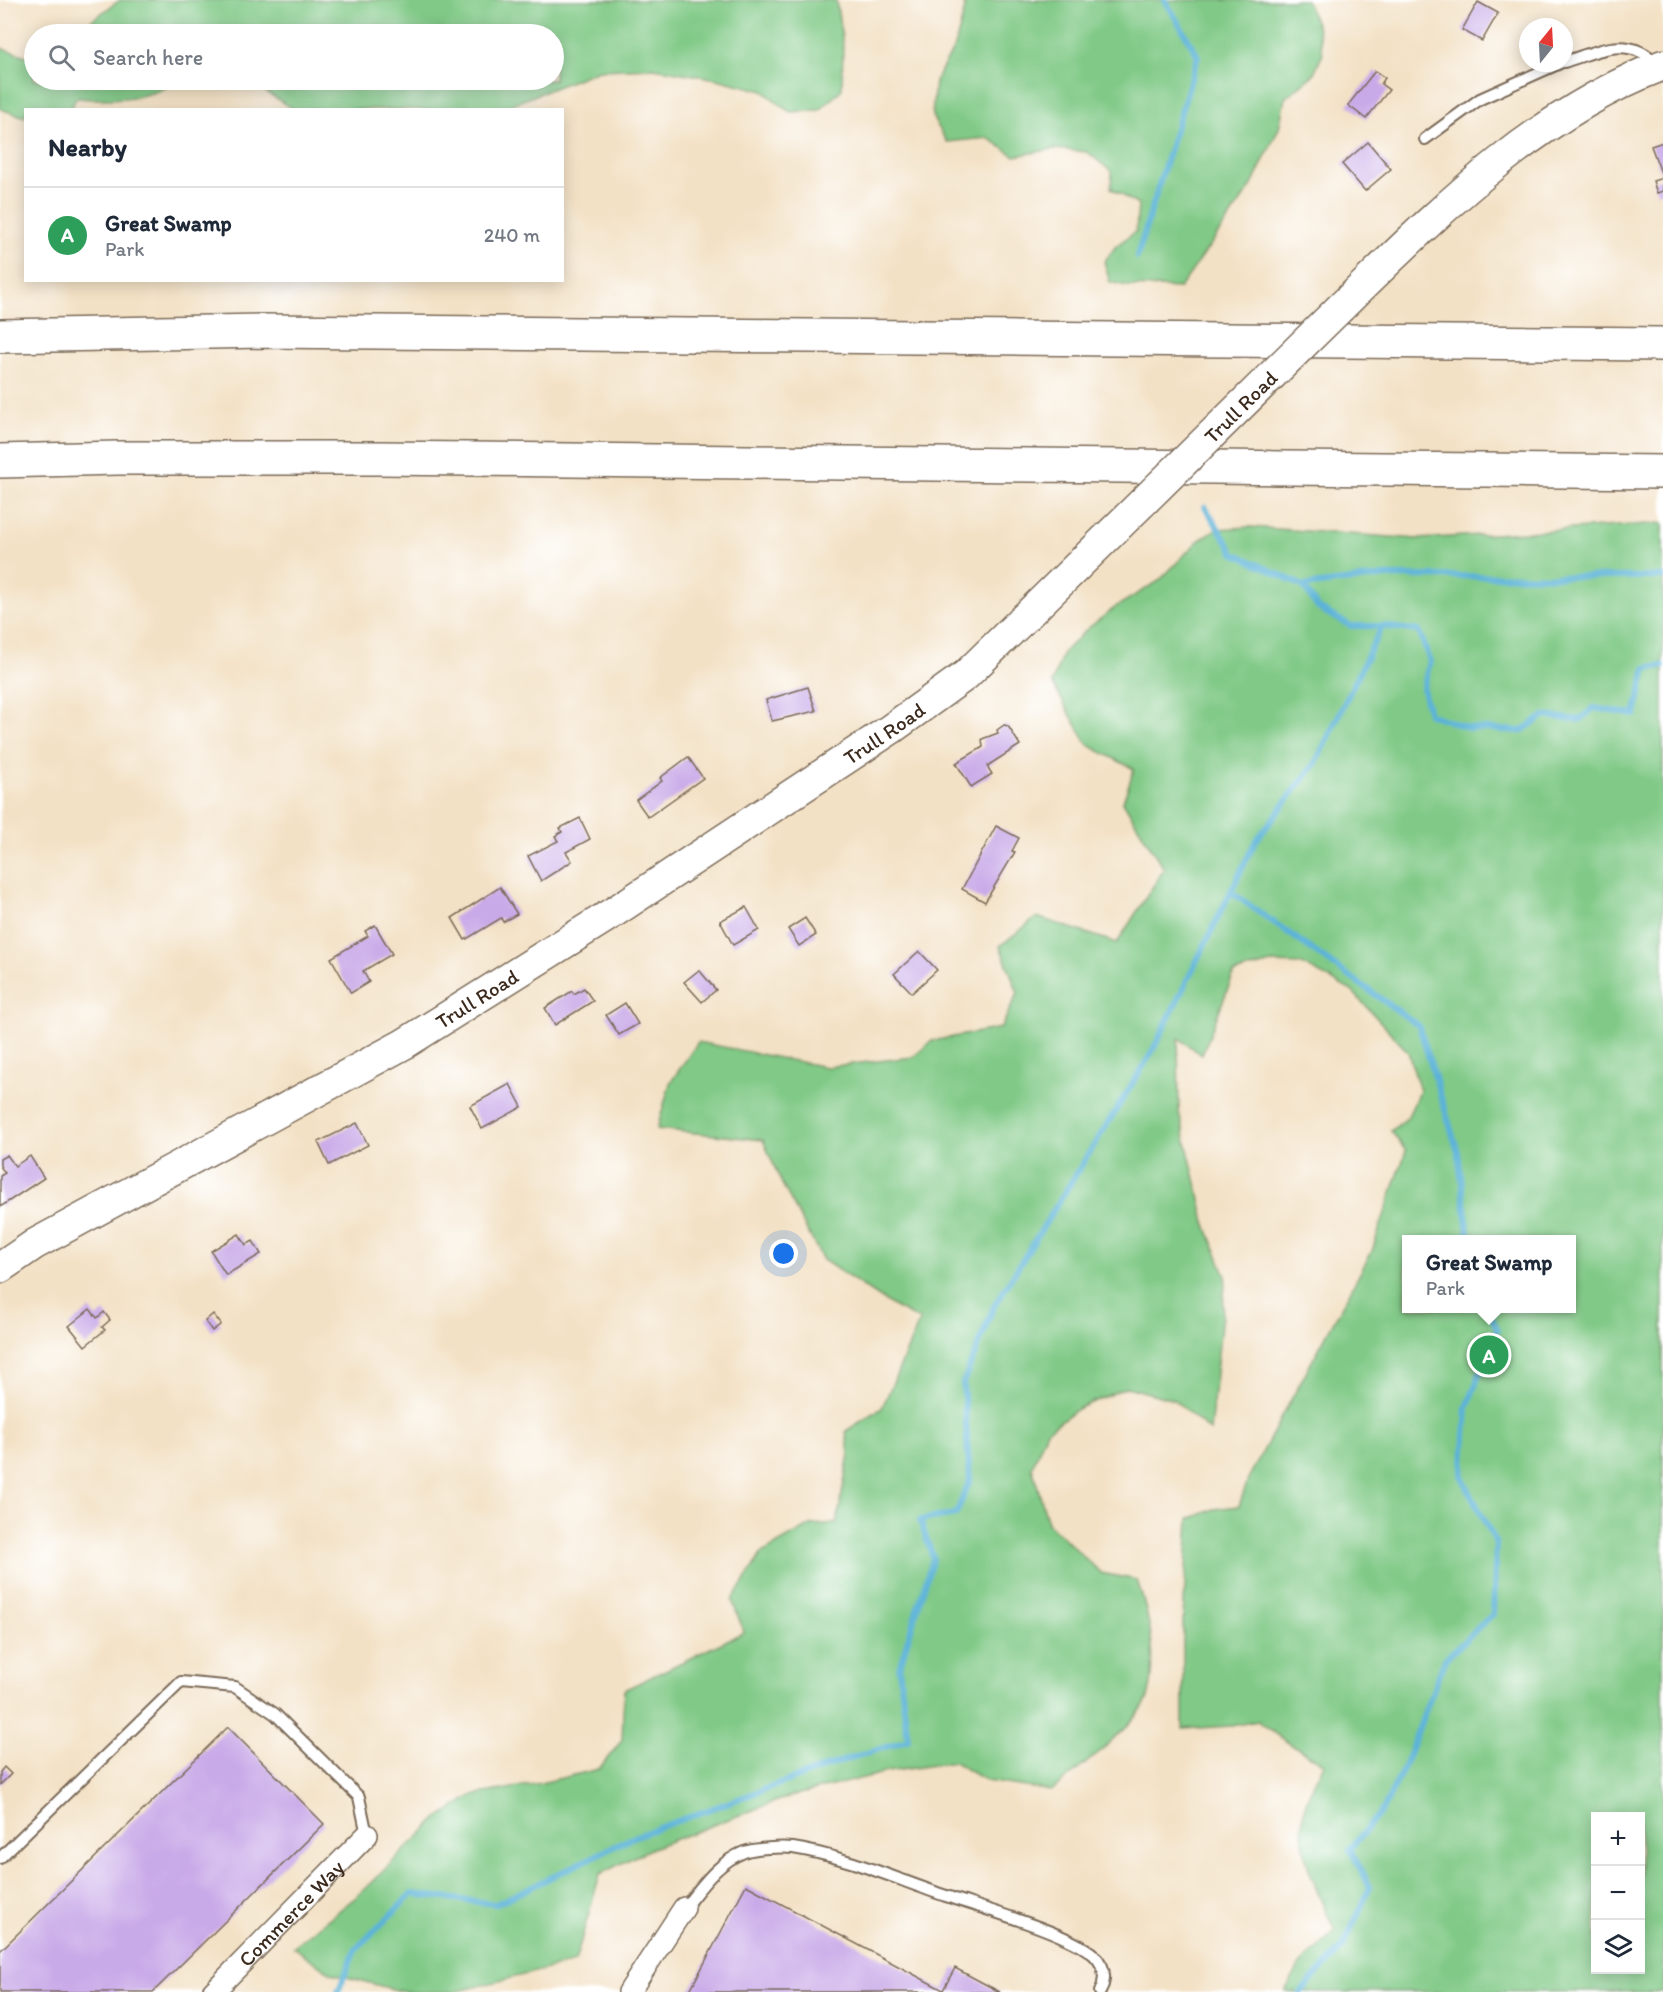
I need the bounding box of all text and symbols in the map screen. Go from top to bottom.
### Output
north arrow [1519,18,1573,72]
search box [24,24,564,90]
icon: search [45,41,78,74]
text: Search here [93,44,203,71]
text: Nearby [48,131,127,163]
text: Great Swamp [105,210,232,237]
text: A [61,223,74,247]
text: 240 m [484,223,540,247]
text: Park [105,237,144,261]
street label: Trull Road [1198,364,1282,448]
street label: Trull Road [838,696,930,770]
street label: Trull Road [431,963,523,1034]
popup [1402,1235,1576,1313]
your location [769,1239,798,1268]
text: Great Swamp [1426,1249,1552,1276]
text: Park [1426,1276,1465,1300]
pin: A [1470,1332,1508,1378]
map controls [1591,1812,1645,1974]
button: + [1591,1812,1645,1866]
street label: Commerce Way [233,1854,349,1971]
button: − [1591,1866,1645,1920]
button: layers [1591,1920,1645,1974]

